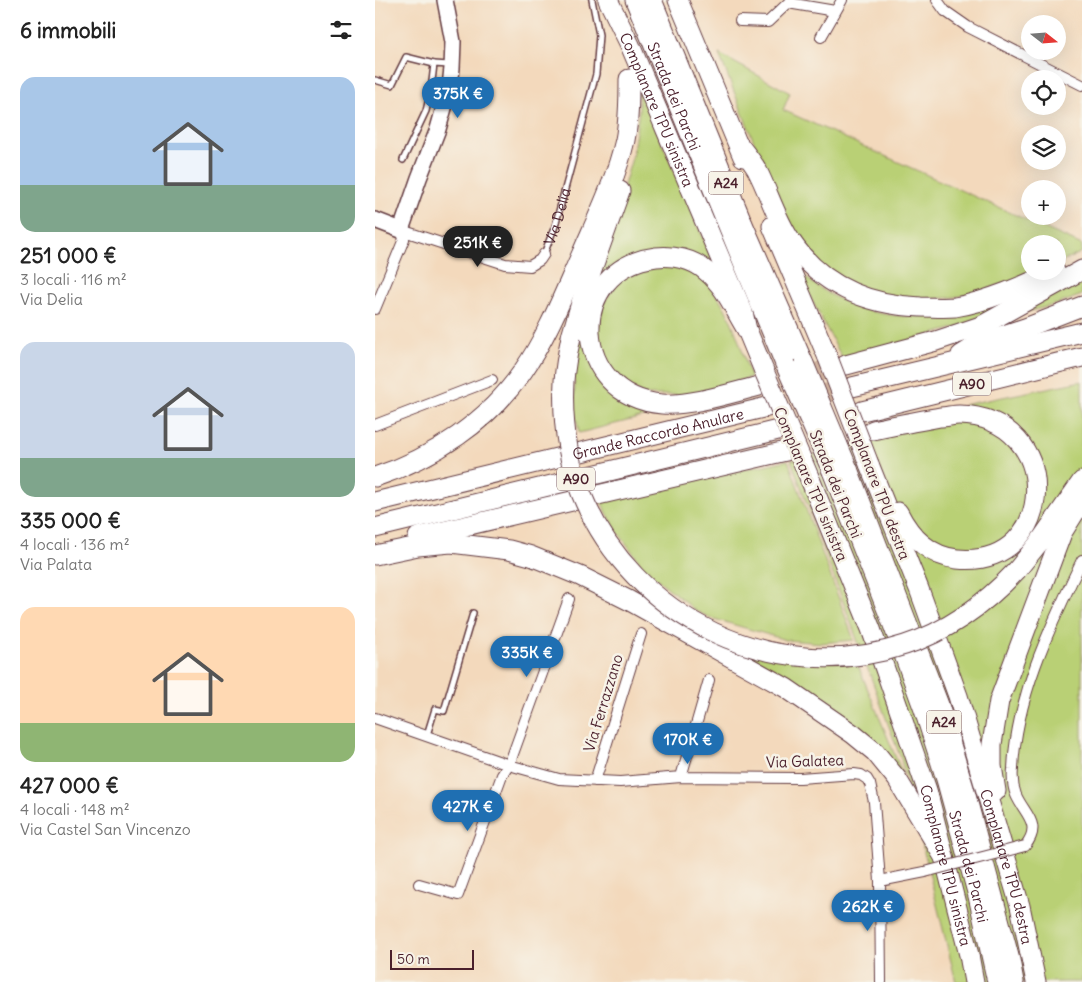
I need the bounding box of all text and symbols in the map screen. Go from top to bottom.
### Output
north arrow [1021,15,1066,60]
map controls [1021,15,1066,280]
icon: filters [327,16,355,44]
text: 6 immobili [20,17,116,44]
street label: Complanare TPU sinistra [616,29,698,190]
street label: Strada dei Parchi [644,39,705,153]
button: locate [1021,70,1066,115]
pin: 375K € [417,76,499,119]
text: 375K € [433,83,483,103]
icon: home [143,109,233,199]
button: layers [1021,125,1066,170]
road number: A24 [709,172,743,194]
button: + [1021,180,1066,225]
street label: Via Delia [539,185,575,248]
pin: 251K € [437,226,519,268]
text: 251K € [454,232,502,252]
button: − [1021,235,1066,280]
text: 251 000 € [20,242,117,269]
text: 3 locali · 116 m² [20,269,127,289]
text: Via Delia [20,289,83,309]
road number: A90 [953,372,991,396]
icon: home [143,374,233,464]
street label: Grande Raccordo Anulare [570,404,745,463]
street label: Complanare TPU sinistra [770,404,852,564]
street label: Complanare TPU destra [839,406,915,563]
street label: Strada dei Parchi [806,427,866,541]
road number: A90 [557,468,595,490]
text: 335 000 € [20,507,121,534]
text: 4 locali · 136 m² [20,534,130,554]
text: Via Palata [20,554,92,574]
pin: 335K € [486,636,568,678]
icon: home [143,639,233,729]
text: 335K € [501,642,553,662]
street label: Via Ferrazzano [579,652,627,754]
road number: A24 [927,710,961,734]
pin: 170K € [647,722,729,765]
text: 170K € [664,729,712,749]
street label: Via Galatea [766,750,845,772]
text: 427 000 € [20,772,119,799]
street label: Complanare TPU sinistra [916,782,976,948]
street label: Complanare TPU destra [976,787,1037,946]
pin: 427K € [427,790,509,832]
text: 427K € [443,796,493,816]
text: 4 locali · 148 m² [20,799,130,819]
street label: Strada dei Parchi [945,808,993,924]
text: Via Castel San Vincenzo [20,819,191,839]
pin: 262K € [827,890,909,932]
text: 262K € [843,896,893,916]
scale bar [390,947,474,970]
text: 50 m [397,950,430,968]

